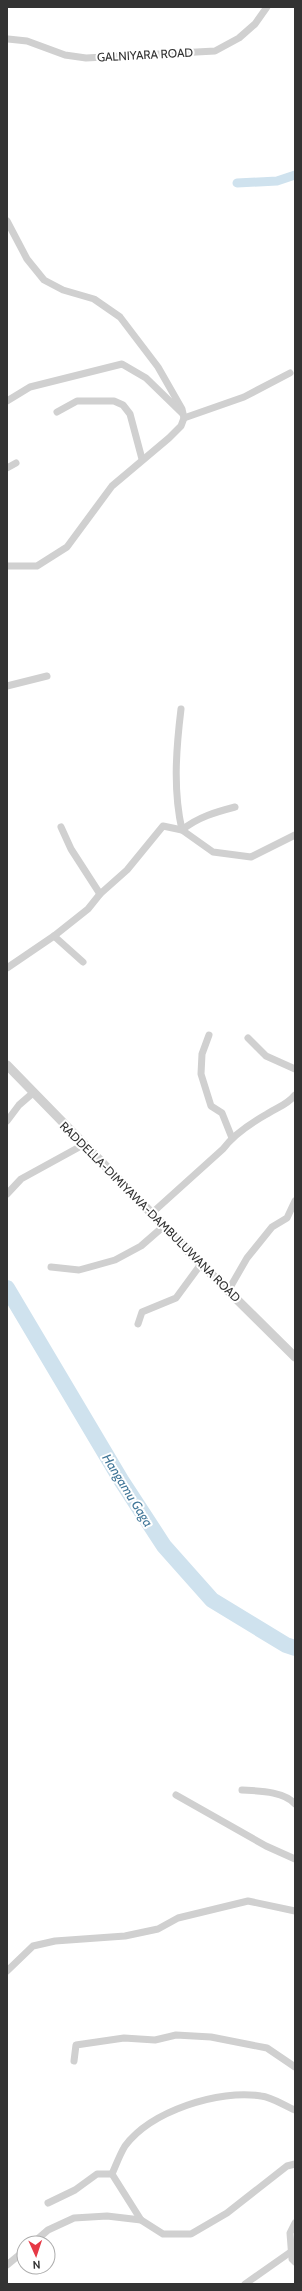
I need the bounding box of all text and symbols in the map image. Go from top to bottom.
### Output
street label: GALNIYARA ROAD [97,44,194,65]
street label: RADDELLA-DIMIYAWA-DAMBULUWANA ROAD [57,1118,244,1305]
water label: Hangamu Gaga [99,1451,157,1529]
north arrow [16,2235,56,2275]
text: N [32,2258,41,2272]

